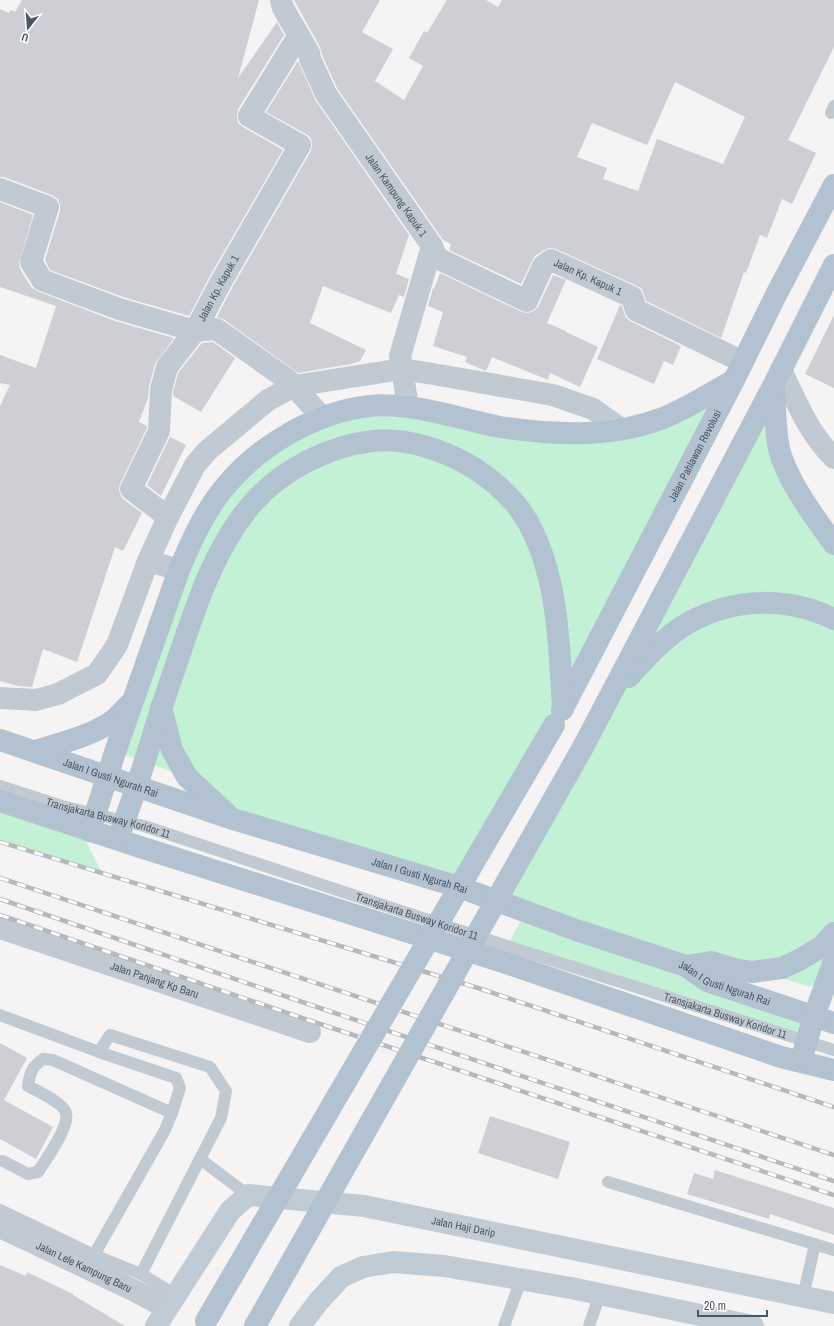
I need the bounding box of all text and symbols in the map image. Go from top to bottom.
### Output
north arrow [8,8,48,48]
text: U [20,30,30,45]
street label: Jalan Kampung Kapuk 1 [363,151,430,239]
street label: Jalan Kp. Kapuk 1 [194,252,242,324]
street label: Jalan Kp. Kapuk 1 [552,255,624,299]
street label: Jalan Pahlawan Revolusi [665,407,724,504]
street label: Jalan I Gusti Ngurah Rai [61,755,160,800]
street label: Transjakarta Busway Koridor 11 [44,794,172,841]
street label: Jalan I Gusti Ngurah Rai [370,854,470,897]
street label: Transjakarta Busway Koridor 11 [354,889,480,943]
street label: Jalan I Gusti Ngurah Rai [677,957,772,1009]
street label: Jalan Panjang Kp Baru [108,958,201,1001]
street label: Transjakarta Busway Koridor 11 [662,989,789,1042]
street label: Jalan Haji Darip [430,1213,497,1240]
street label: Jalan Lele Kampung Baru [34,1238,134,1295]
scale bar [698,1292,767,1318]
text: 20 m [704,1298,726,1314]

